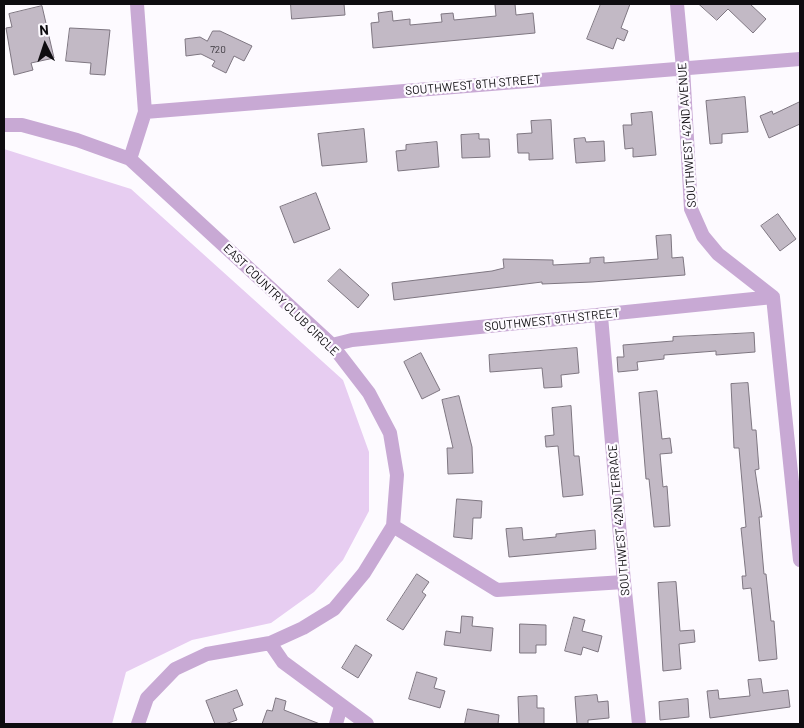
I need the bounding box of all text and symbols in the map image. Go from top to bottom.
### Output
north arrow [20,20,70,70]
text: N [39,21,49,38]
house number: 720 [210,44,226,56]
street label: SOUTHWEST 42ND AVENUE [675,62,699,208]
street label: SOUTHWEST 8TH STREET [405,72,541,98]
street label: EAST COUNTRY CLUB CIRCLE [220,241,342,359]
street label: SOUTHWEST 9TH STREET [484,306,620,334]
street label: SOUTHWEST 42ND TERRACE [605,444,633,596]

